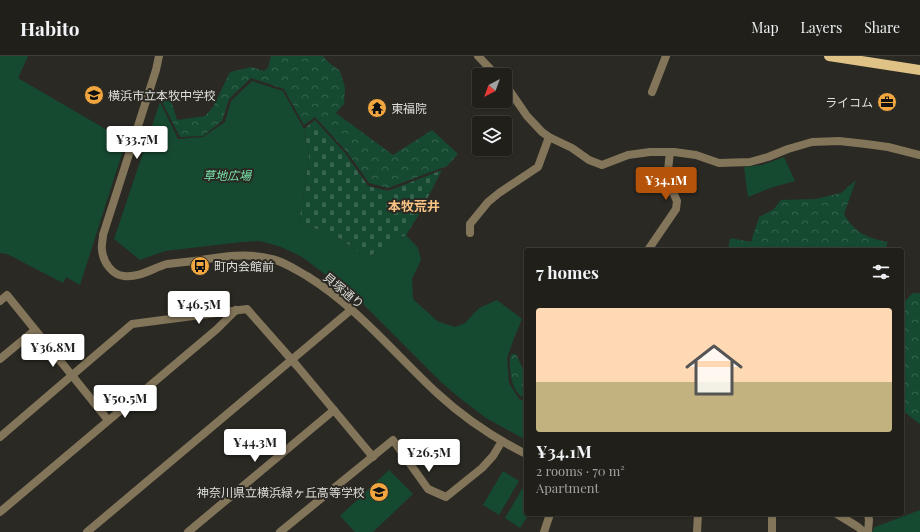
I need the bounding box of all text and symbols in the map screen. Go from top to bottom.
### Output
text: Habito [20,15,79,41]
text: Map [751,18,779,37]
text: Layers [801,18,842,37]
text: Share [864,18,900,37]
north arrow [472,68,512,108]
map controls [472,68,512,156]
school or university icon: 横浜市立本牧中学校 [83,84,105,106]
place label: 横浜市立本牧中学校 [108,87,216,103]
office icon: ライコム [876,91,898,113]
place label: ライコム [825,94,873,110]
temple icon: 東福院 [366,97,388,119]
place label: 東福院 [391,100,427,116]
button: layers [472,116,512,156]
pin: ¥33.7M [104,126,170,160]
text: ¥33.7M [116,130,158,147]
park label: 草地広場 [203,167,253,183]
pin: ¥34.1M [633,167,699,201]
text: ¥34.1M [645,171,687,188]
district label: 本牧荒井 [388,197,440,214]
bus stop icon: 町内会館前 [189,255,211,277]
place label: 町内会館前 [214,258,274,274]
text: 7 homes [536,261,599,283]
icon: filters [870,261,892,283]
street label: 貝塚通り [320,269,368,311]
pin: ¥46.5M [166,291,232,325]
text: ¥46.5M [177,295,221,312]
pin: ¥36.8M [20,334,86,368]
icon: home [678,334,750,406]
text: ¥36.8M [30,338,76,355]
pin: ¥50.5M [92,385,158,419]
text: ¥50.5M [103,389,147,406]
pin: ¥44.3M [222,429,288,463]
text: ¥44.3M [233,433,277,450]
pin: ¥26.5M [396,439,462,473]
text: ¥34.1M [536,440,592,462]
text: ¥26.5M [407,443,451,460]
text: 2 rooms · 70 m² [536,462,625,479]
text: Apartment [536,479,599,496]
school or university icon: 神奈川県立横浜緑ヶ丘高等学校 [368,481,390,503]
place label: 神奈川県立横浜緑ヶ丘高等学校 [197,484,365,500]

